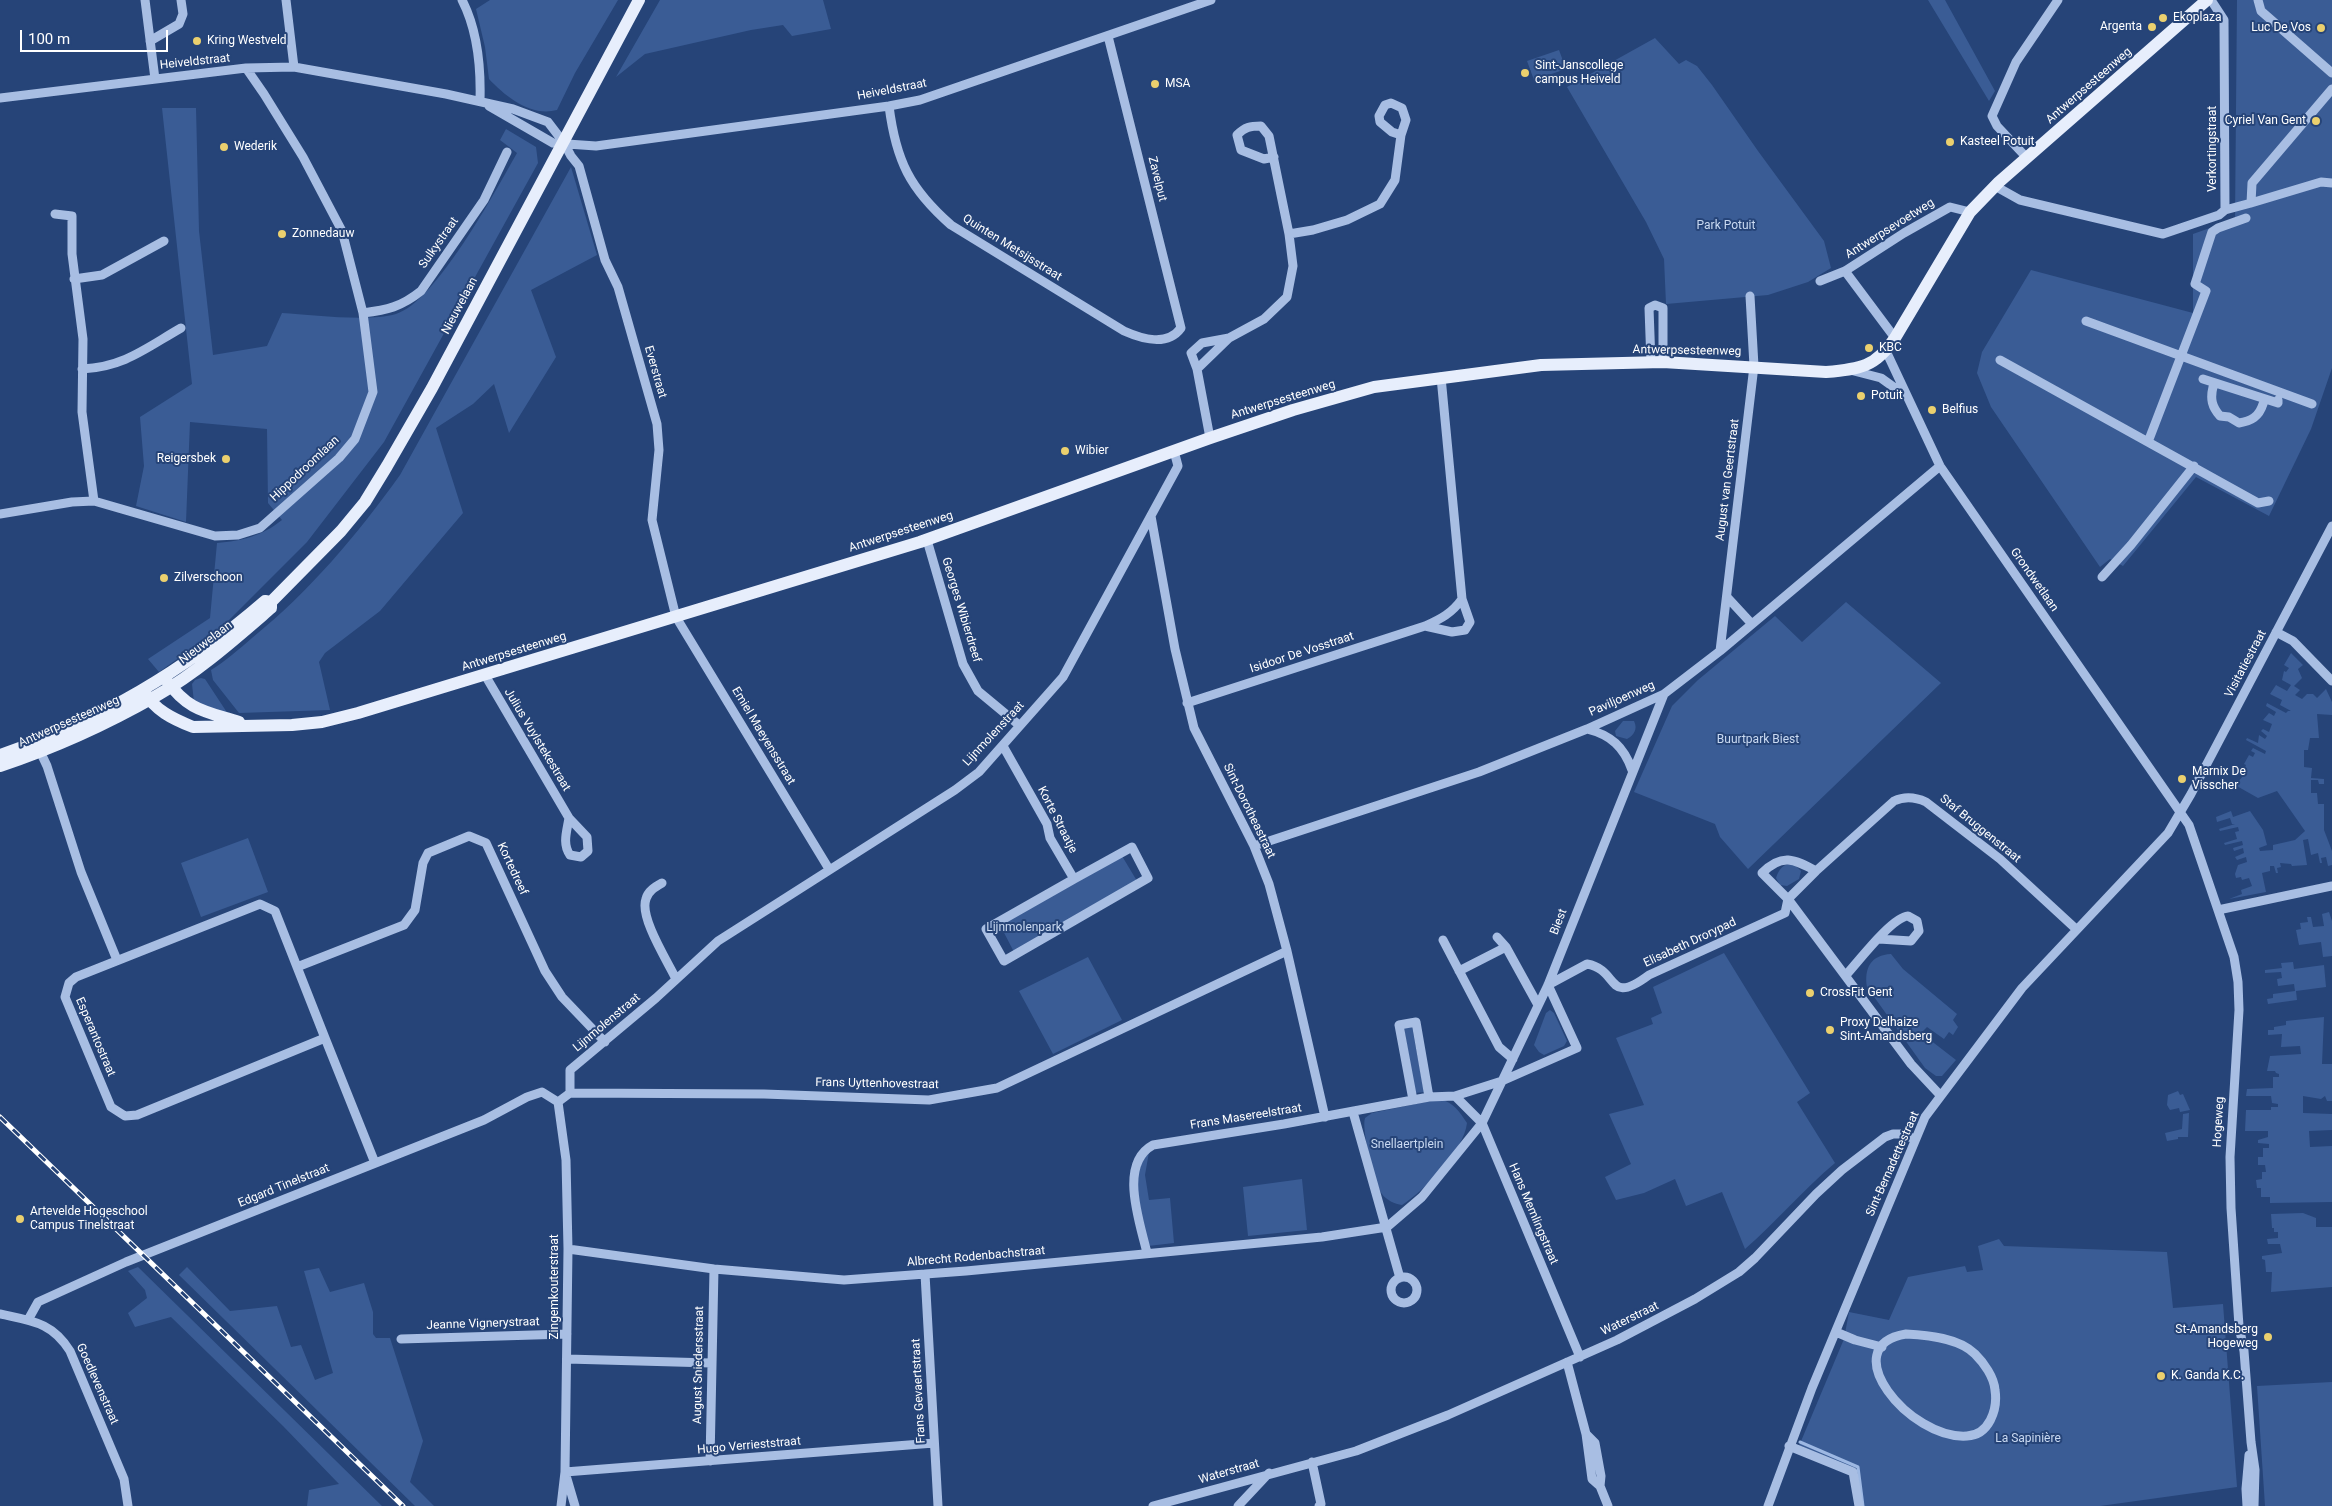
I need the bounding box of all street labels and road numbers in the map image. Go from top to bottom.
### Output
street label: Antwerpsesteenweg [2043,45,2135,127]
street label: Heiveldstraat [159,51,231,73]
street label: Heiveldstraat [856,76,928,104]
street label: Verkortingstraat [2206,106,2220,192]
street label: Zavelput [1144,155,1170,203]
street label: Antwerpsevoetweg [1843,196,1937,262]
street label: Quinten Metsijsstraat [960,212,1064,284]
street label: Sulkystraat [416,215,462,271]
street label: Nieuwelaan [439,275,481,337]
street label: Antwerpsesteenweg [1633,343,1741,359]
street label: Everstraat [641,344,669,400]
street label: Antwerpsesteenweg [1229,377,1337,423]
street label: August van Geertstraat [1713,418,1743,542]
street label: Hippodroomlaan [267,433,343,505]
street label: Antwerpsesteenweg [847,508,955,556]
street label: Grondwetlaan [2007,545,2061,615]
street label: Georges Wibierdreef [938,556,984,664]
street label: Nieuwelaan [177,618,235,668]
street label: Visitatiestraat [2222,628,2270,700]
street label: Antwerpsesteenweg [460,629,568,675]
street label: Isidoor De Vosstraat [1248,629,1356,677]
street label: Paviljoenweg [1587,678,1657,720]
street label: Emiel Maeyensstraat [728,684,798,788]
street label: Julius Vuylstekestraat [501,686,573,794]
street label: Antwerpsesteenweg [16,693,122,751]
street label: Lijnmolenstraat [960,699,1028,769]
street label: Sint-Dorotheastraat [1220,761,1278,861]
street label: Korte Straatje [1034,784,1080,856]
street label: Staf Bruggenstraat [1937,792,2023,866]
street label: Kortedreef [494,840,530,898]
street label: Biest [1547,907,1571,937]
street label: Elisabeth Drorypad [1641,915,1739,971]
street label: Lijnmolenstraat [571,991,643,1055]
street label: Esperantostraat [72,995,118,1079]
street label: Frans Uyttenhovestraat [815,1076,939,1092]
street label: Hogeweg [2210,1096,2228,1148]
street label: Frans Masereelstraat [1189,1101,1303,1133]
street label: Sint-Bernadettestraat [1863,1109,1923,1219]
street label: Edgard Tinelstraat [236,1161,332,1211]
street label: Hans Memlingstraat [1505,1161,1561,1267]
street label: Zingemkouterstraat [548,1234,562,1340]
street label: Albrecht Rodenbachstraat [906,1244,1046,1270]
street label: Waterstraat [1599,1299,1661,1339]
street label: August Sniedersstraat [691,1306,707,1424]
street label: Jeanne Vignerystraat [426,1315,540,1333]
street label: Frans Gevaertstraat [909,1338,929,1444]
street label: Goedlevenstraat [73,1341,121,1427]
street label: Hugo Verrieststraat [697,1434,801,1458]
street label: Waterstraat [1197,1456,1261,1488]

